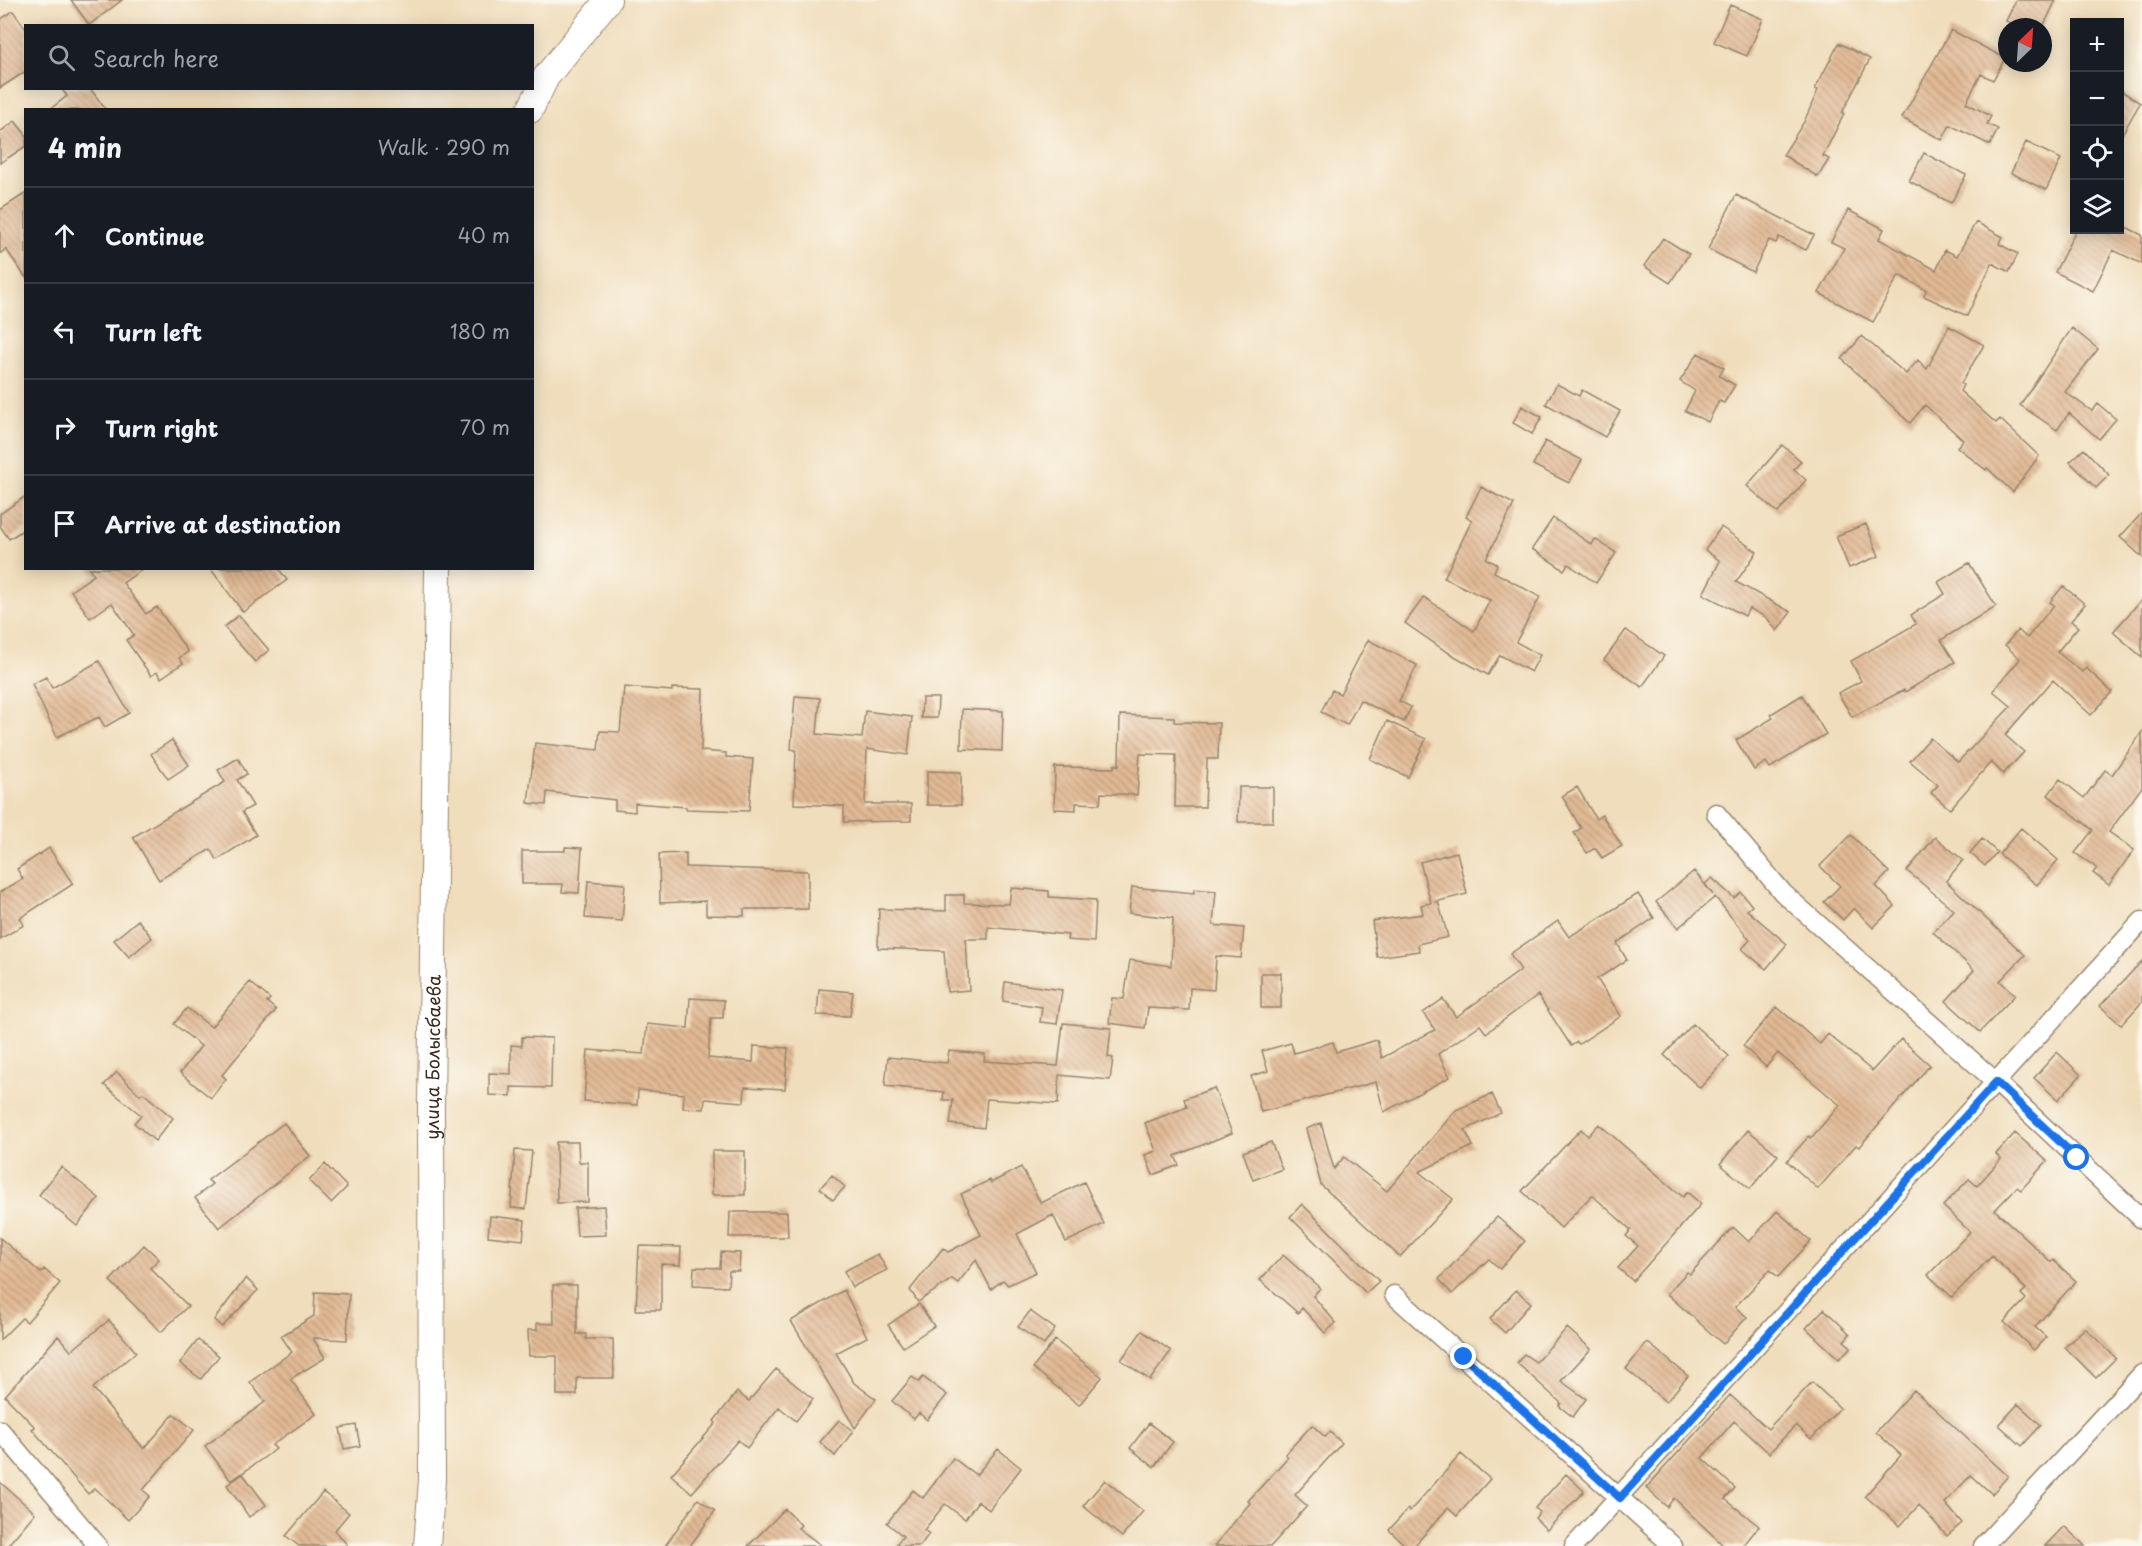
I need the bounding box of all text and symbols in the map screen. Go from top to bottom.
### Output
north arrow [1998,18,2052,72]
map controls [2070,18,2124,234]
button: + [2070,18,2124,72]
search box [24,24,534,90]
icon: search [45,41,78,74]
text: Search here [93,41,219,74]
button: − [2070,72,2124,126]
button: locate [2070,126,2124,180]
text: 4 min [48,128,122,167]
text: Walk · 290 m [378,132,510,162]
button: layers [2070,180,2124,234]
icon: ahead [48,219,81,252]
text: Continue [105,219,204,252]
text: 40 m [458,220,510,250]
icon: left [48,315,81,348]
text: Turn left [105,315,202,348]
text: 180 m [450,316,510,346]
icon: right [48,411,81,444]
text: Turn right [105,411,218,444]
text: 70 m [460,412,510,442]
icon: arrive [48,507,81,540]
text: Arrive at destination [105,507,341,540]
street label: улица Болысбаева [417,974,446,1140]
route start [2063,1144,2089,1170]
route end [1450,1343,1476,1369]

